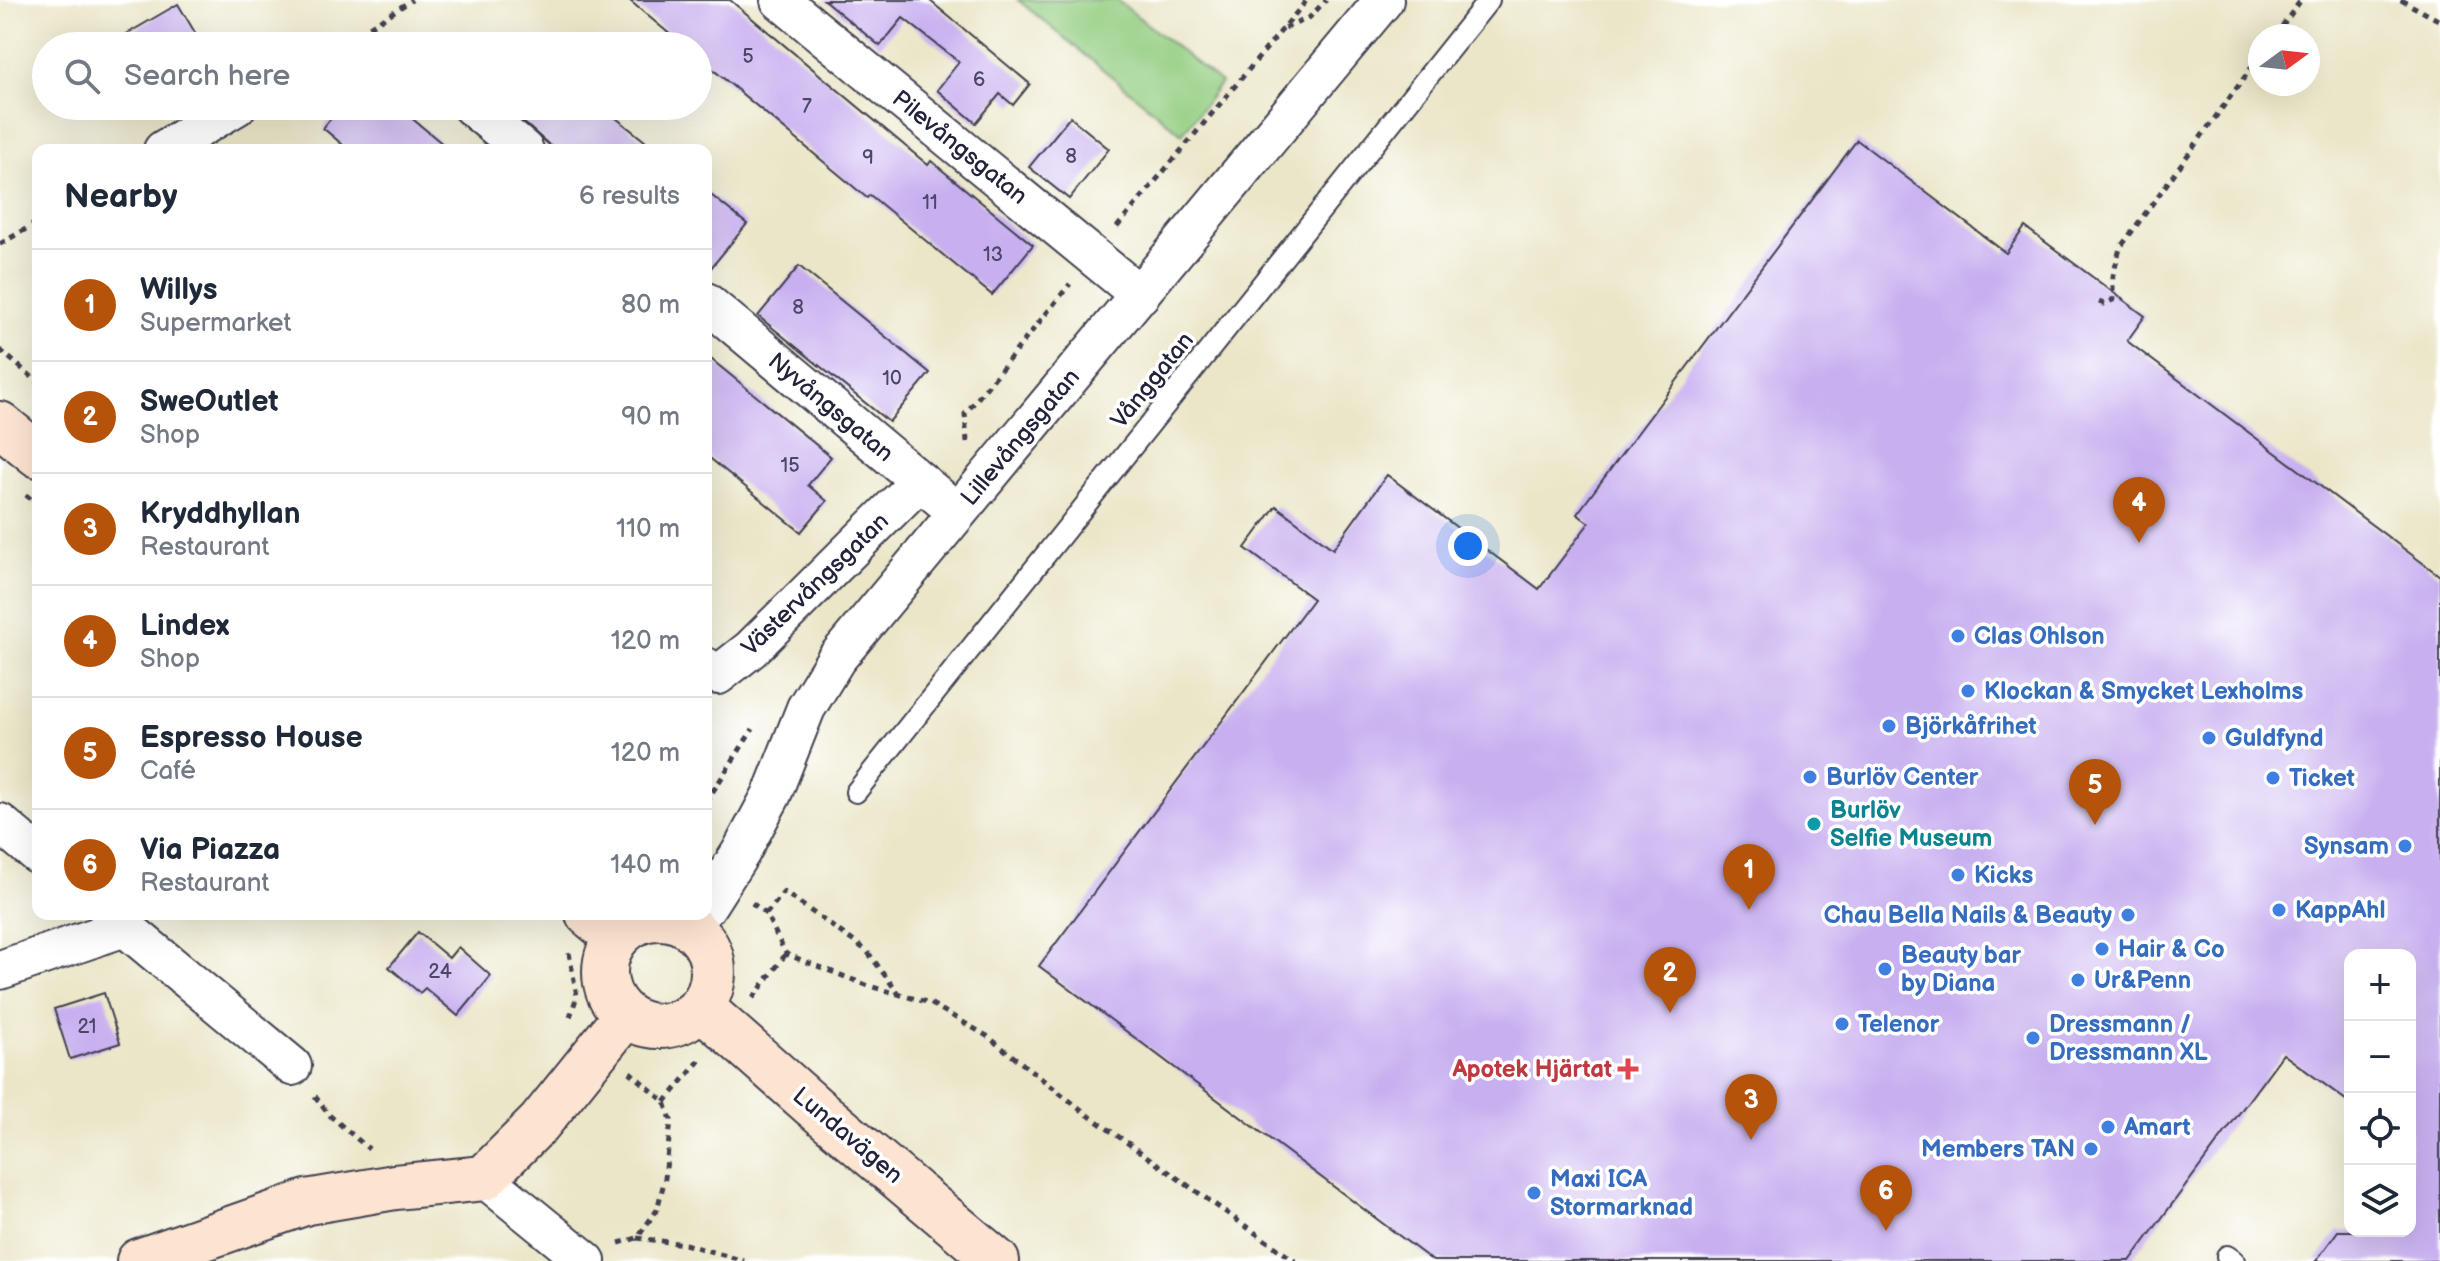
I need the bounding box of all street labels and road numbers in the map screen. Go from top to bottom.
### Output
street label: Pilevångsgatan [886,84,1033,211]
street label: Vånggatan [1105,326,1200,434]
street label: Nyvångsgatan [762,347,899,468]
street label: Lillevångsgatan [955,363,1086,512]
street label: Västervångsgatan [736,507,895,662]
street label: Lundavägen [787,1081,909,1190]

